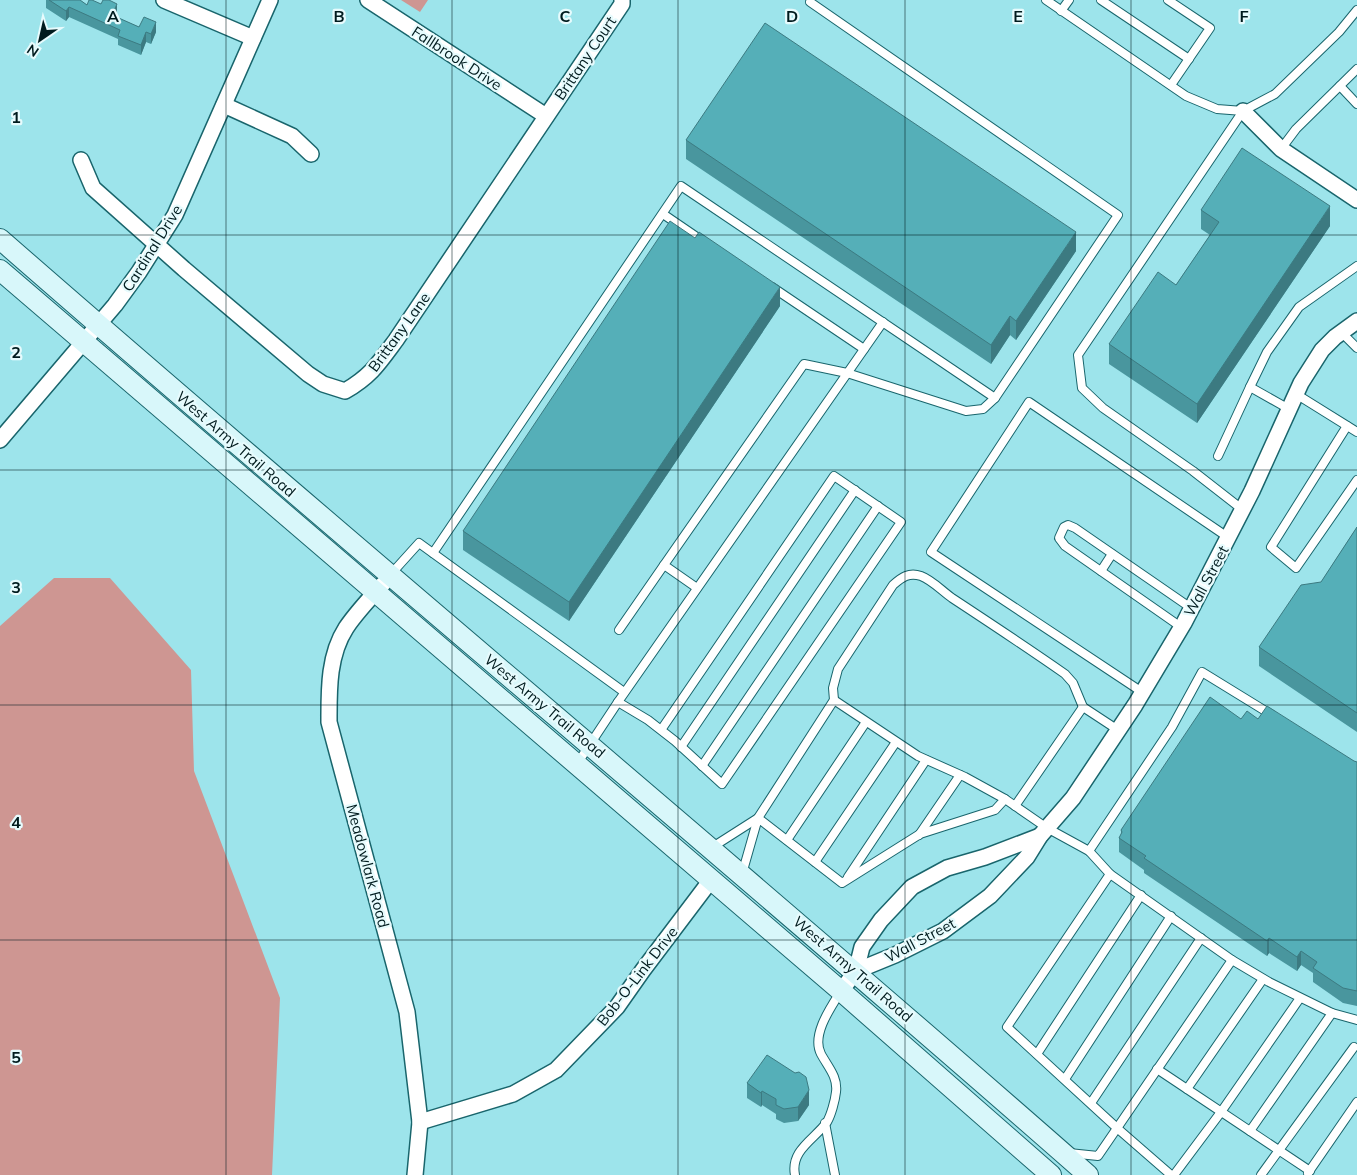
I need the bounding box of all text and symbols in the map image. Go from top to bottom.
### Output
text: A [107,6,119,26]
text: B [333,6,345,26]
text: D [786,6,798,26]
text: E [1013,6,1023,26]
text: F [1239,6,1249,26]
street label: Brittany Court [550,13,620,103]
north arrow [15,15,65,65]
street label: Fallbrook Drive [408,22,506,94]
text: N [23,40,42,61]
text: 1 [11,107,21,127]
street label: Cardinal Drive [118,201,186,295]
street label: Brittany Lane [364,289,434,375]
text: 2 [11,342,21,362]
street label: West Army Trail Road [172,387,300,501]
street label: Wall Street [1179,542,1233,620]
text: 3 [11,577,21,597]
street label: West Army Trail Road [481,650,609,762]
street label: Meadowlark Road [342,802,394,930]
text: 4 [11,812,21,832]
street label: West Army Trail Road [789,912,917,1026]
street label: Wall Street [881,913,959,967]
street label: Bob-O-Link Drive [592,923,682,1029]
text: 5 [11,1047,21,1067]

